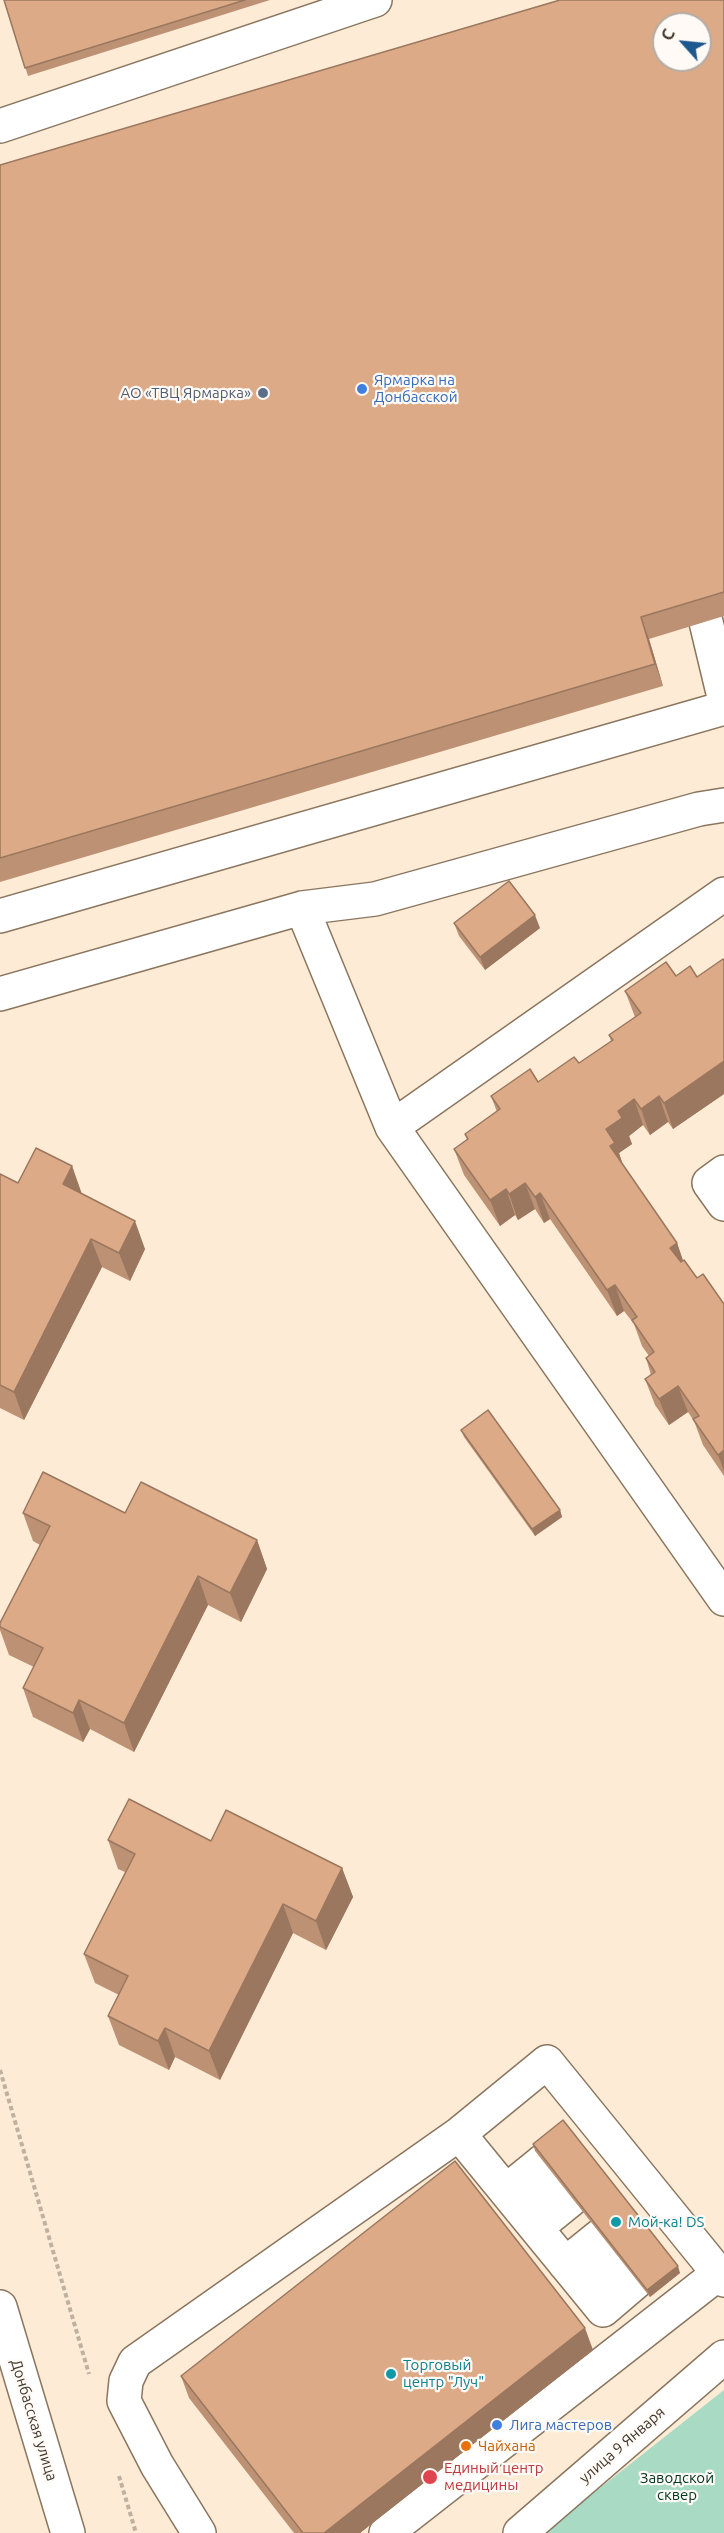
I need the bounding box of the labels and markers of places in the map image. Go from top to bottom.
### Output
place label: Ярмарка на Донбасской [374,371,458,406]
marker: Ярмарка на Донбасской [355,382,369,396]
place label: АО «ТВЦ Ярмарка» [120,384,251,402]
marker: АО «ТВЦ Ярмарка» [256,386,270,400]
place label: Мой-ка! DS [628,2213,704,2231]
marker: Мой-ка! DS [609,2215,623,2229]
place label: Торговый центр "Луч" [403,2356,484,2391]
marker: Торговый центр "Луч" [384,2367,398,2381]
place label: Лига мастеров [509,2416,612,2434]
marker: Лига мастеров [490,2418,504,2432]
place label: Чайхана [478,2437,536,2455]
marker: Чайхана [459,2439,473,2453]
place label: Единый центр медицины [444,2459,544,2494]
marker: Единый центр медицины [421,2468,439,2486]

